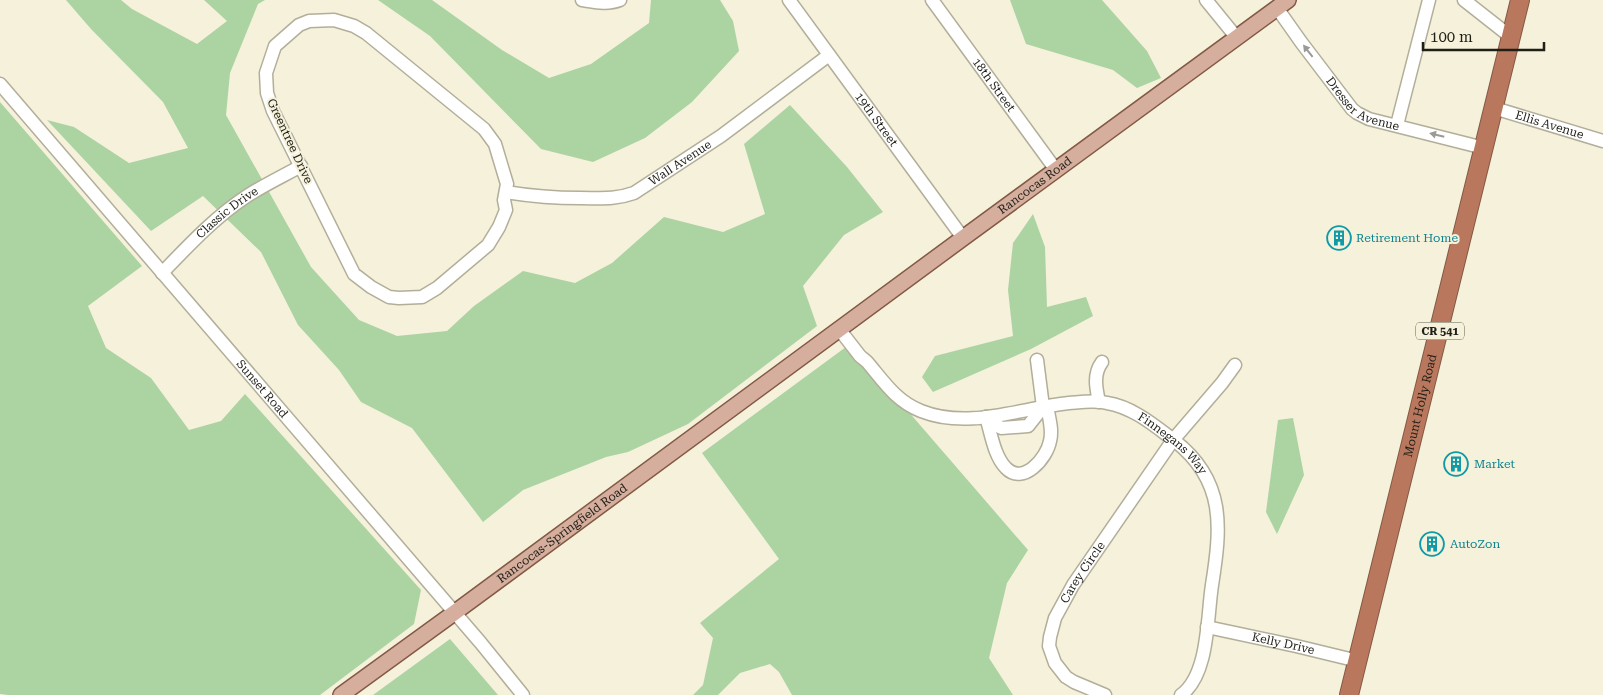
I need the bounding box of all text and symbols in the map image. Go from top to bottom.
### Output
scale bar [1423,20,1544,52]
text: 100 m [1430,28,1473,46]
one-way arrow [1302,45,1313,58]
street label: 18th Street [970,55,1018,115]
street label: Dresser Avenue [1323,74,1401,134]
street label: 19th Street [852,90,901,150]
street label: Greentree Drive [264,96,316,186]
street label: Ellis Avenue [1514,108,1586,142]
one-way arrow [1429,131,1444,139]
street label: Wall Avenue [646,137,714,188]
street label: Rancocas Road [995,153,1075,217]
street label: Classic Drive [193,184,261,241]
building icon: Retirement Home [1326,225,1352,251]
place label: Retirement Home [1356,231,1458,245]
road number: CR 541 [1416,322,1464,340]
street label: Mount Holly Road [1401,352,1440,459]
street label: Sunset Road [233,357,291,421]
street label: Finnegans Way [1135,409,1210,478]
building icon: Market [1443,451,1469,477]
place label: Market [1474,457,1516,471]
street label: Rancocas-Springfield Road [494,481,630,586]
building icon: AutoZon [1419,531,1445,557]
place label: AutoZon [1450,537,1500,551]
street label: Carey Circle [1057,538,1108,606]
street label: Kelly Drive [1251,630,1316,657]

